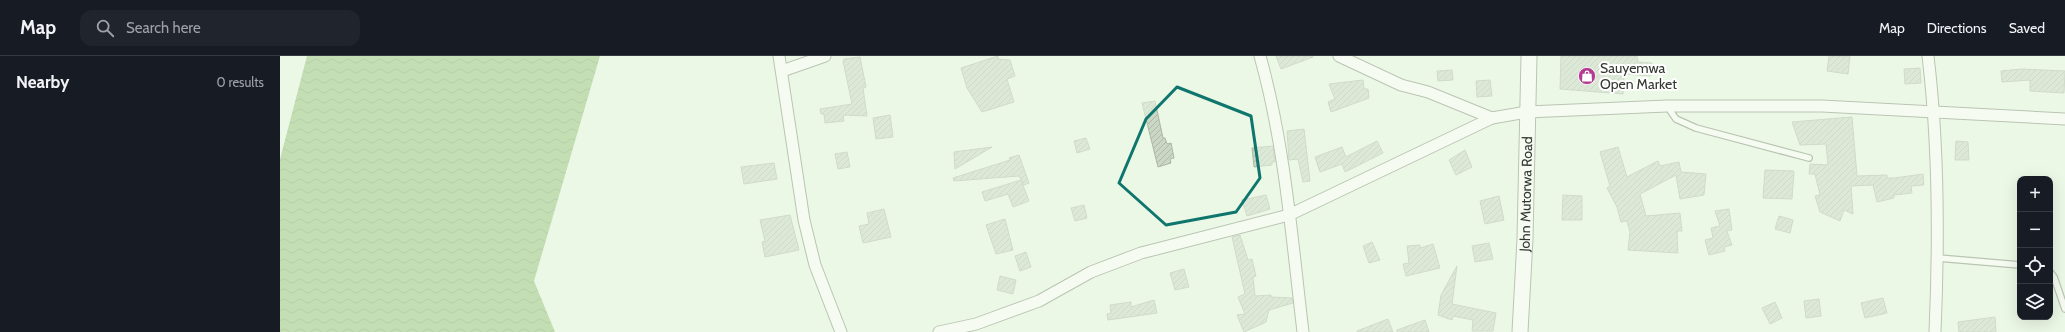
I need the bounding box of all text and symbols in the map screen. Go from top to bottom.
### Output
search box [80,10,360,46]
text: Map [20,16,56,39]
icon: search [94,17,116,39]
text: Search here [126,19,201,37]
text: Map [1879,19,1905,37]
text: Directions [1927,19,1987,37]
text: Saved [2009,19,2045,37]
place label: Sauyemwa Open Market [1600,59,1677,93]
shop icon: Sauyemwa Open Market [1577,66,1597,86]
text: Nearby [16,72,69,92]
text: 0 results [216,74,264,90]
street label: John Mutorwa Road [1515,136,1536,253]
map controls [2017,176,2053,320]
button: + [2017,176,2053,212]
button: − [2017,212,2053,248]
button: locate [2017,248,2053,284]
button: layers [2017,284,2053,320]

